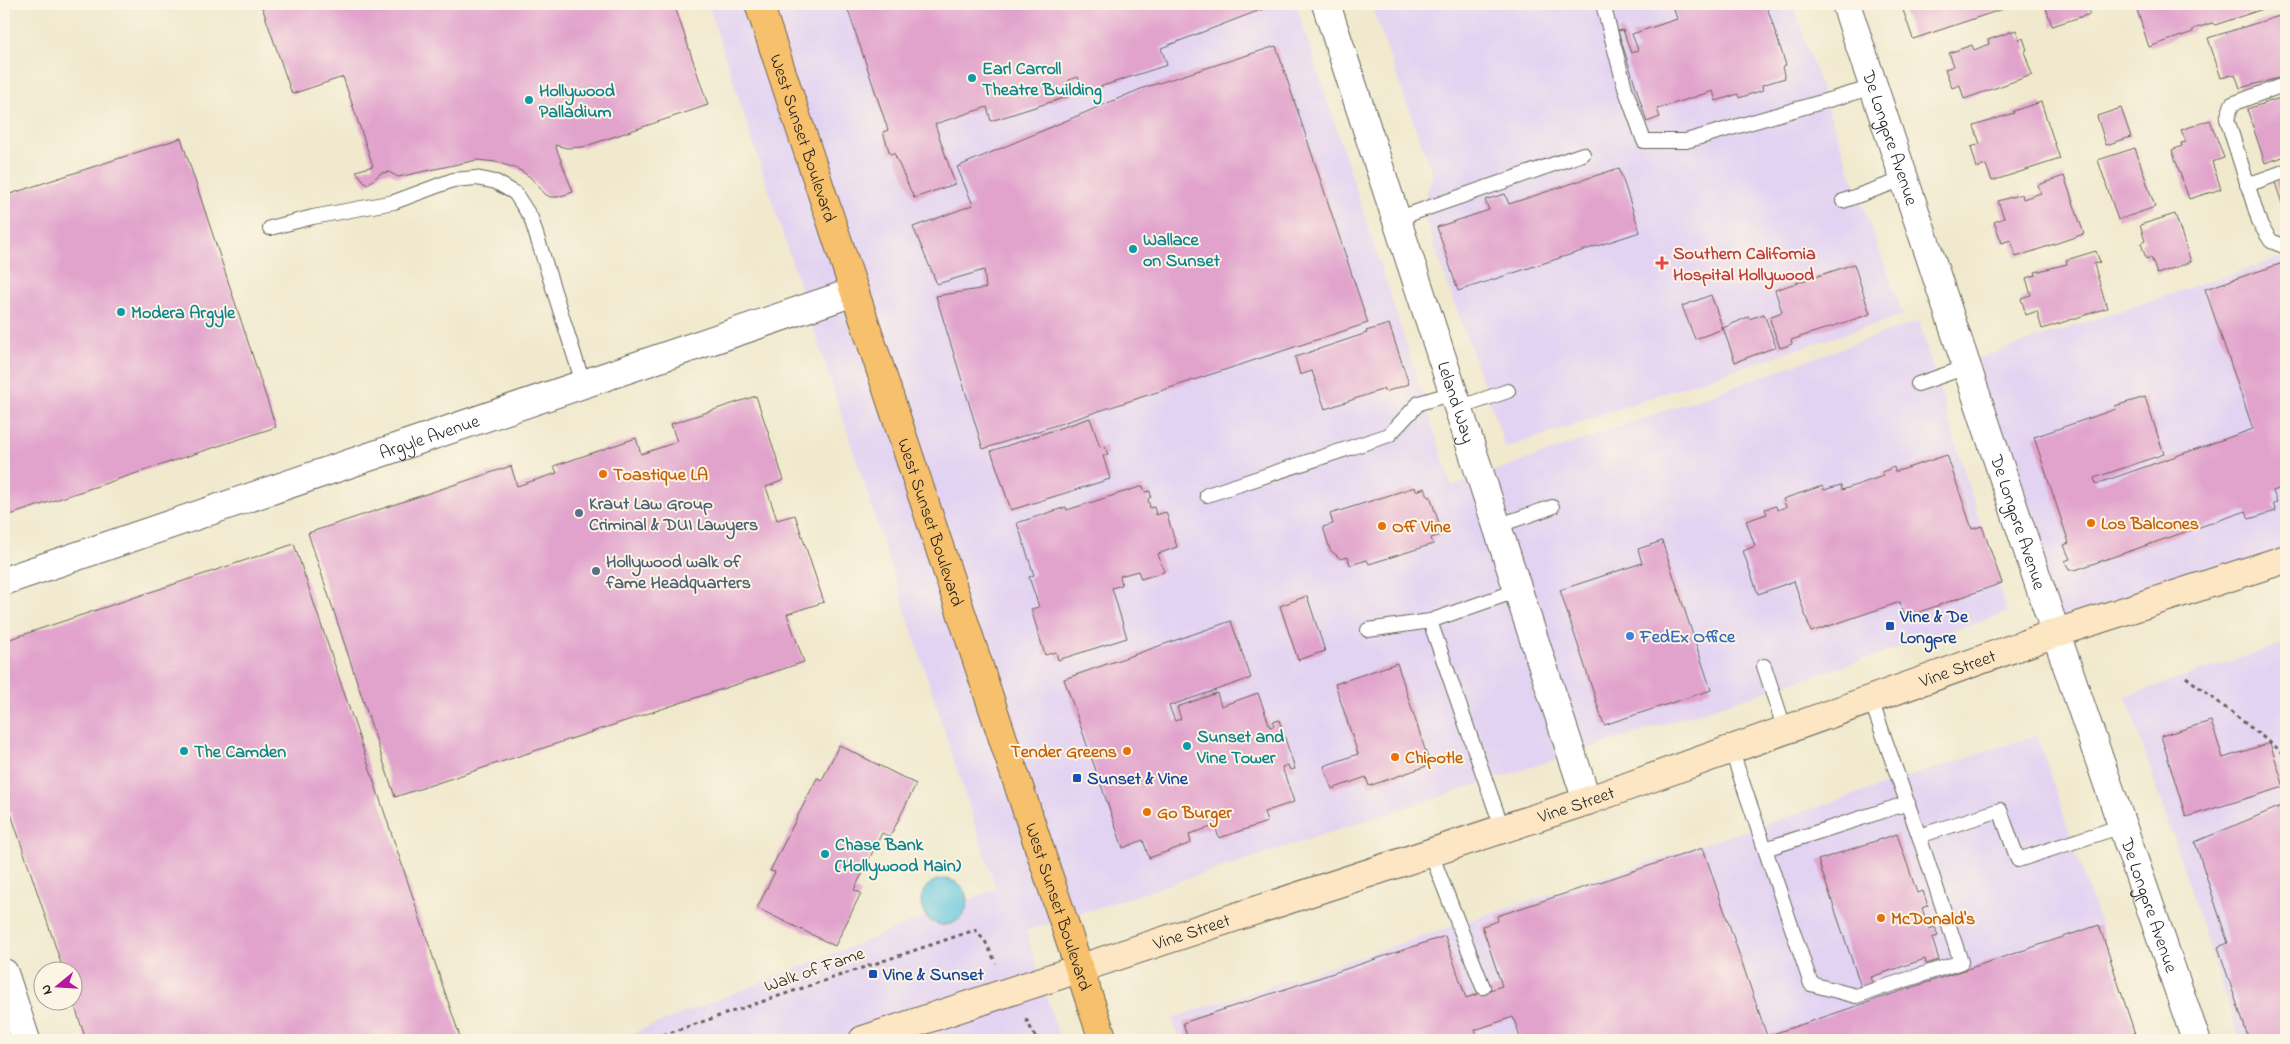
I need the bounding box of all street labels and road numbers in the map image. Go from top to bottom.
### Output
street label: West Sunset Boulevard [762,51,842,226]
street label: De Longpre Avenue [1854,67,1923,210]
street label: Leland Way [1429,359,1480,447]
street label: Argyle Avenue [376,409,484,467]
street label: West Sunset Boulevard [889,435,969,610]
street label: De Longpre Avenue [1982,451,2051,594]
street label: Vine Street [1915,645,2000,696]
street label: Vine Street [1534,781,1619,832]
street label: West Sunset Boulevard [1017,820,1097,995]
street label: De Longpre Avenue [2112,834,2183,977]
street label: Vine Street [1149,909,1234,959]
street label: Walk of Fame [761,941,869,1000]

